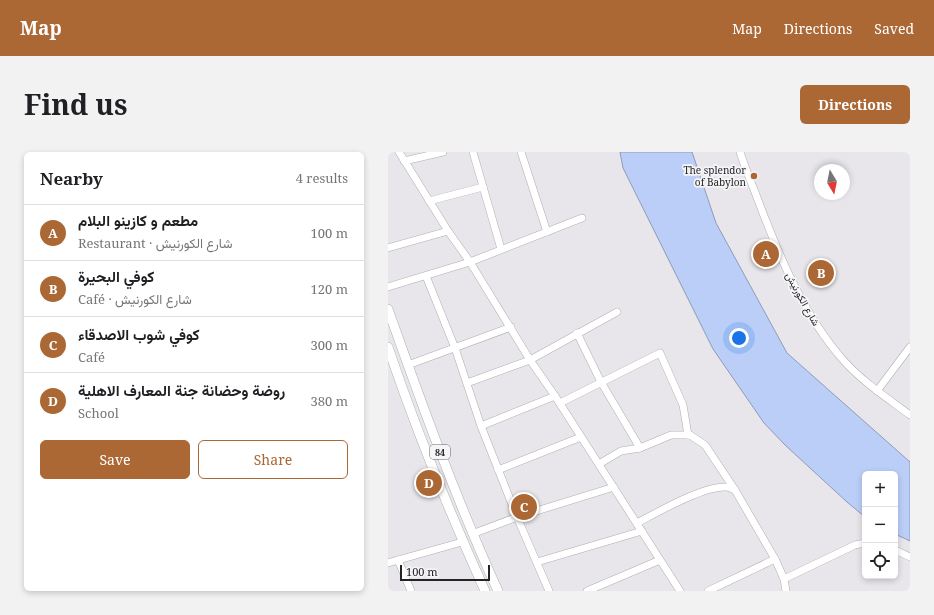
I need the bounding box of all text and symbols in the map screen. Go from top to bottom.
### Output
text: Map [20,15,62,41]
text: Map [732,19,762,38]
text: Directions [784,19,852,38]
text: Saved [874,19,914,38]
text: Find us [24,85,128,123]
button: Directions [800,85,910,124]
place label: The splendor of Babylon [683,163,747,189]
north arrow [814,164,850,200]
text: Nearby [40,167,103,190]
text: 4 results [296,169,348,187]
marker: The splendor of Babylon [749,171,759,181]
text: مطعم و كازينو البلام [78,210,198,230]
text: A [48,224,58,242]
text: 100 m [311,224,348,242]
text: Restaurant · شارع الكورنيش [78,234,232,252]
pin: A [753,239,779,269]
pin: B [808,258,834,288]
text: كوفي البحيرة [78,266,154,286]
street label: شارع الكورنيش [783,270,823,328]
text: B [49,280,57,298]
text: 120 m [311,280,348,298]
text: Café · شارع الكورنيش [78,290,192,308]
text: كوفي شوب الاصدقاء [78,324,200,344]
your location [729,328,749,348]
text: C [49,336,57,354]
text: 300 m [311,336,348,354]
text: Café [78,348,105,366]
text: روضة وحضانة جنة المعارف الاهلية [78,380,285,400]
text: D [48,392,58,410]
text: 380 m [311,392,348,410]
text: School [78,404,119,422]
button: Save [40,440,190,479]
button: Share [198,440,348,479]
road number: 84 [430,445,450,459]
pin: D [416,468,442,498]
map controls [862,471,898,579]
button: + [862,471,898,507]
pin: C [511,492,537,522]
button: − [862,507,898,543]
button: locate [862,543,898,579]
scale bar [400,563,490,582]
text: 100 m [406,564,438,579]

